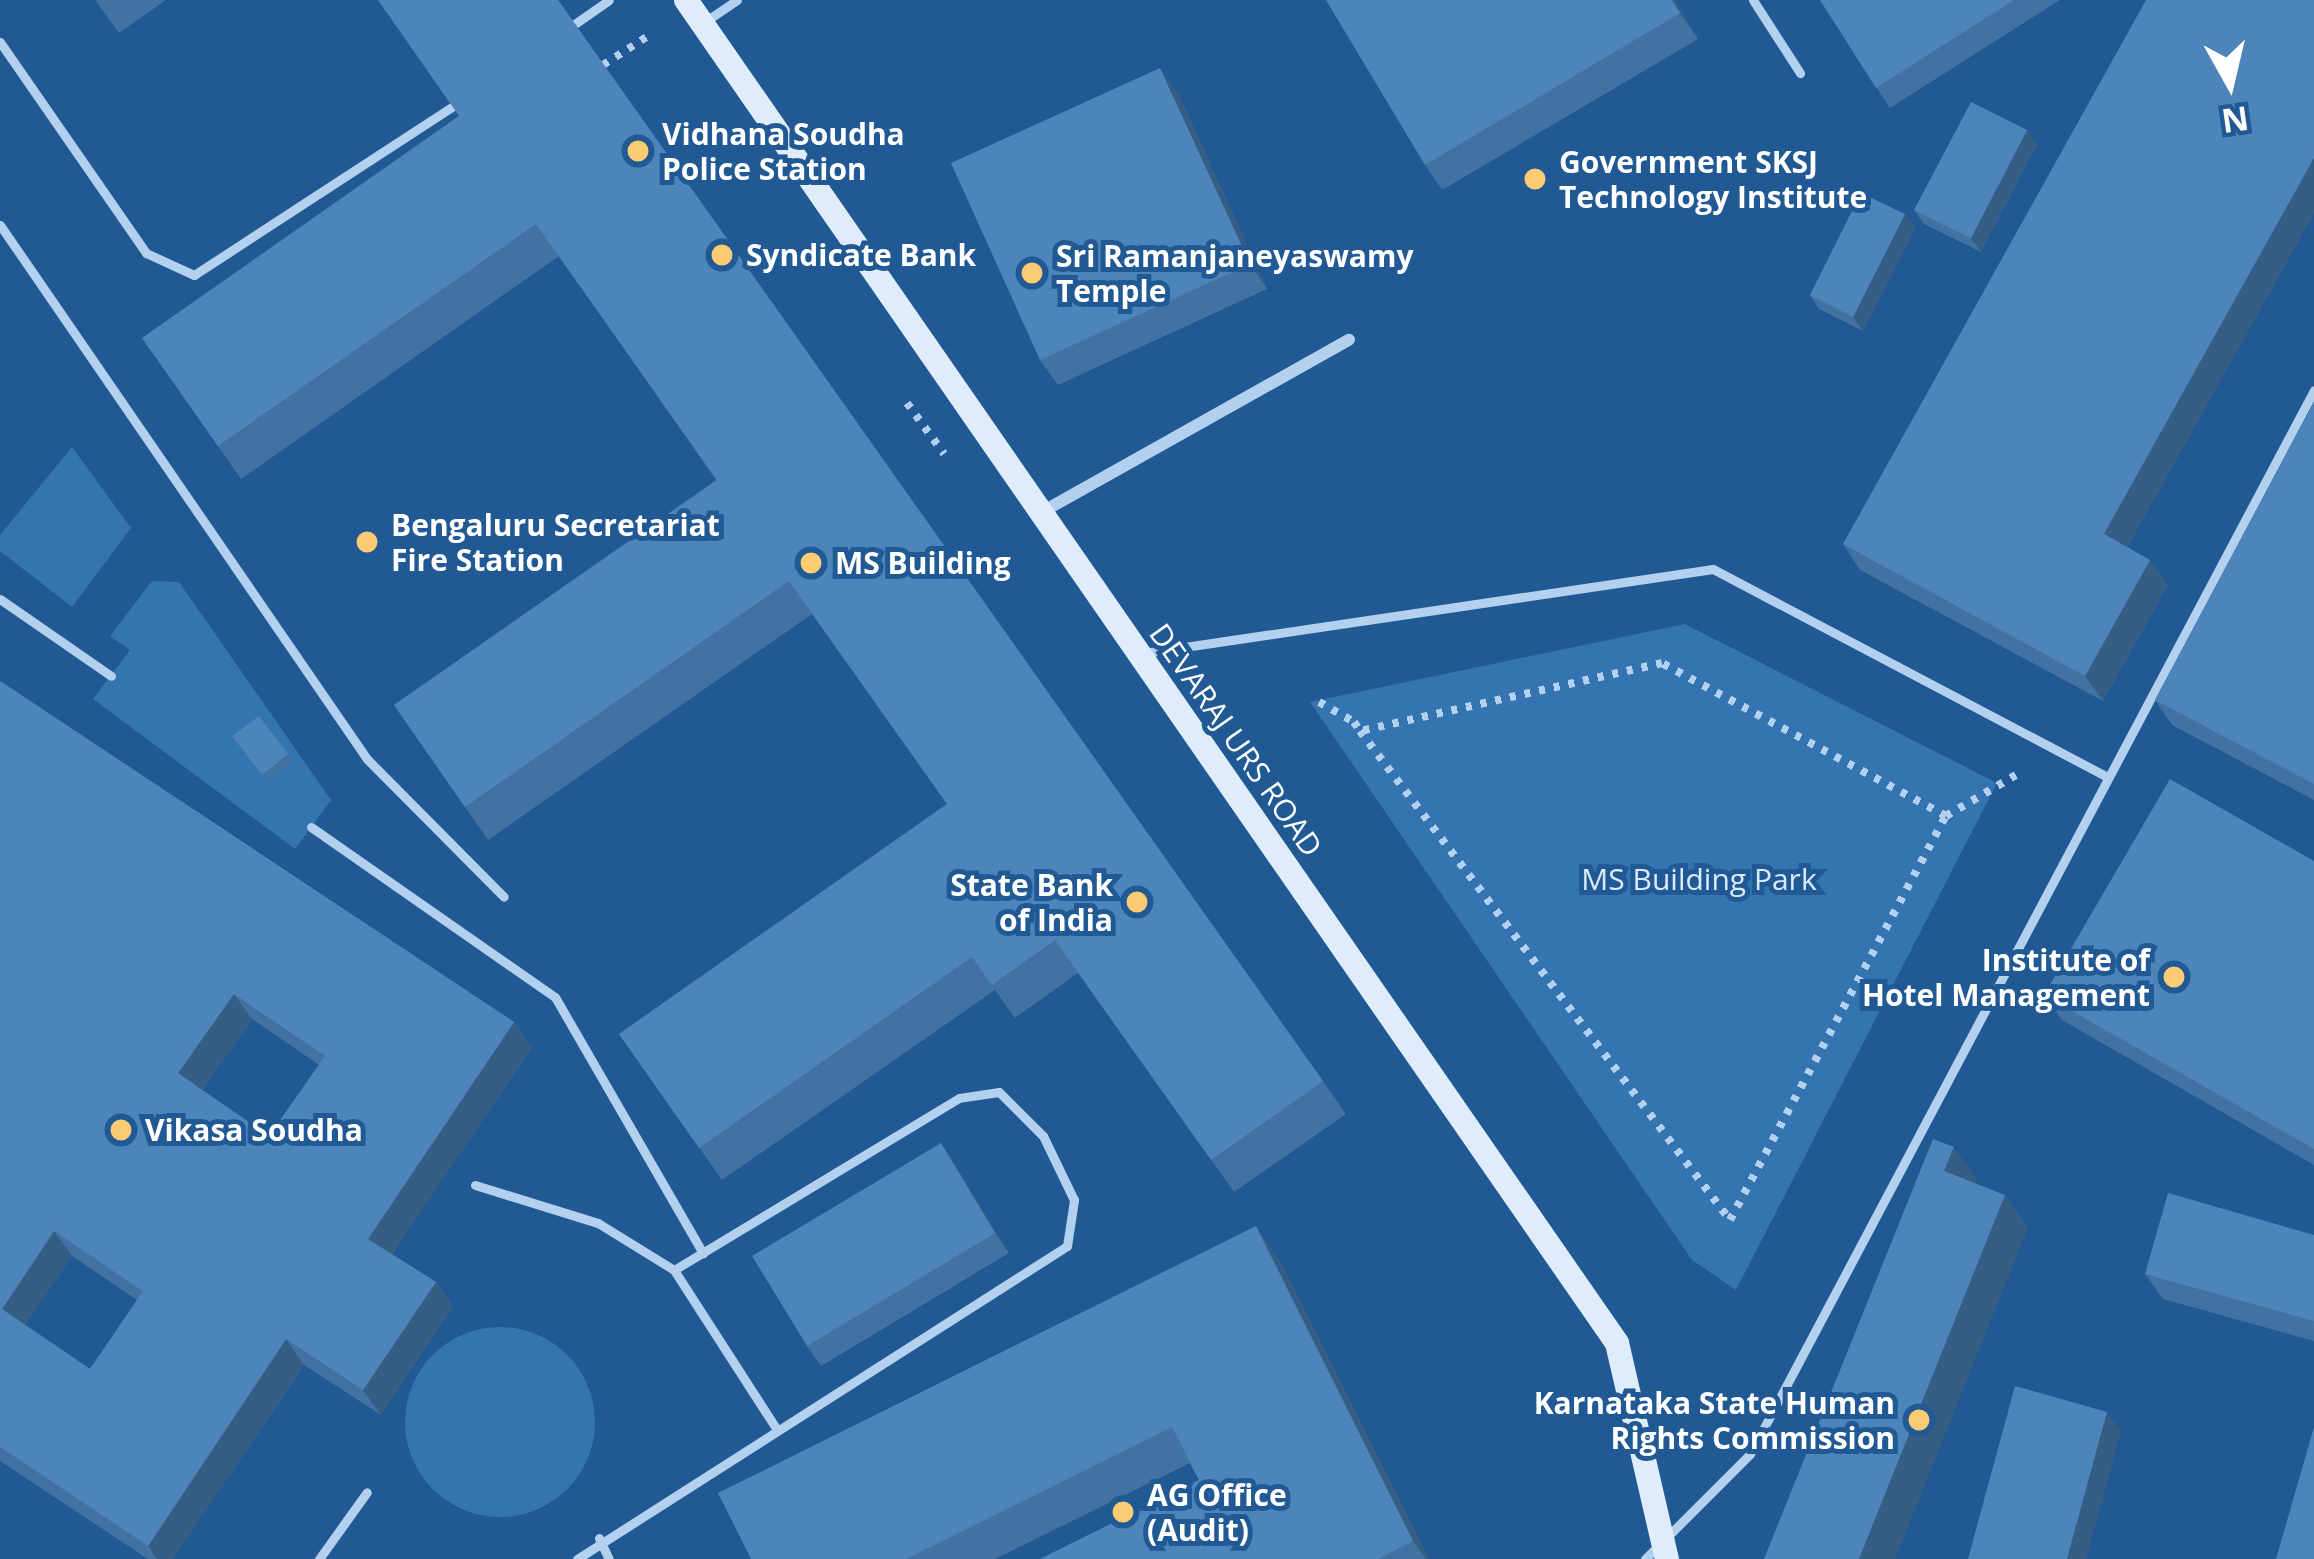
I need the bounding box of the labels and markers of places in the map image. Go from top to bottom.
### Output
place label: Vidhana Soudha Police Station [662,116,905,186]
marker: Vidhana Soudha Police Station [625,138,651,164]
place label: Government SKSJ Technology Institute [1559,144,1867,214]
marker: Government SKSJ Technology Institute [1522,166,1548,192]
place label: Syndicate Bank [746,237,976,273]
place label: Sri Ramanjaneyaswamy Temple [1056,238,1413,308]
marker: Syndicate Bank [709,242,735,268]
marker: Sri Ramanjaneyaswamy Temple [1019,260,1045,286]
place label: Bengaluru Secretariat Fire Station [391,507,720,578]
marker: Bengaluru Secretariat Fire Station [354,529,380,555]
place label: MS Building [835,545,1011,581]
marker: MS Building [798,550,824,576]
place label: State Bank of India [950,867,1113,938]
marker: State Bank of India [1124,889,1150,915]
place label: Institute of Hotel Management [1862,942,2150,1012]
marker: Institute of Hotel Management [2161,964,2187,990]
place label: Vikasa Soudha [145,1112,363,1148]
marker: Vikasa Soudha [108,1117,134,1143]
place label: Karnataka State Human Rights Commission [1534,1385,1895,1456]
marker: Karnataka State Human Rights Commission [1906,1407,1932,1433]
place label: AG Office (Audit) [1147,1477,1287,1547]
marker: AG Office (Audit) [1110,1499,1136,1525]

